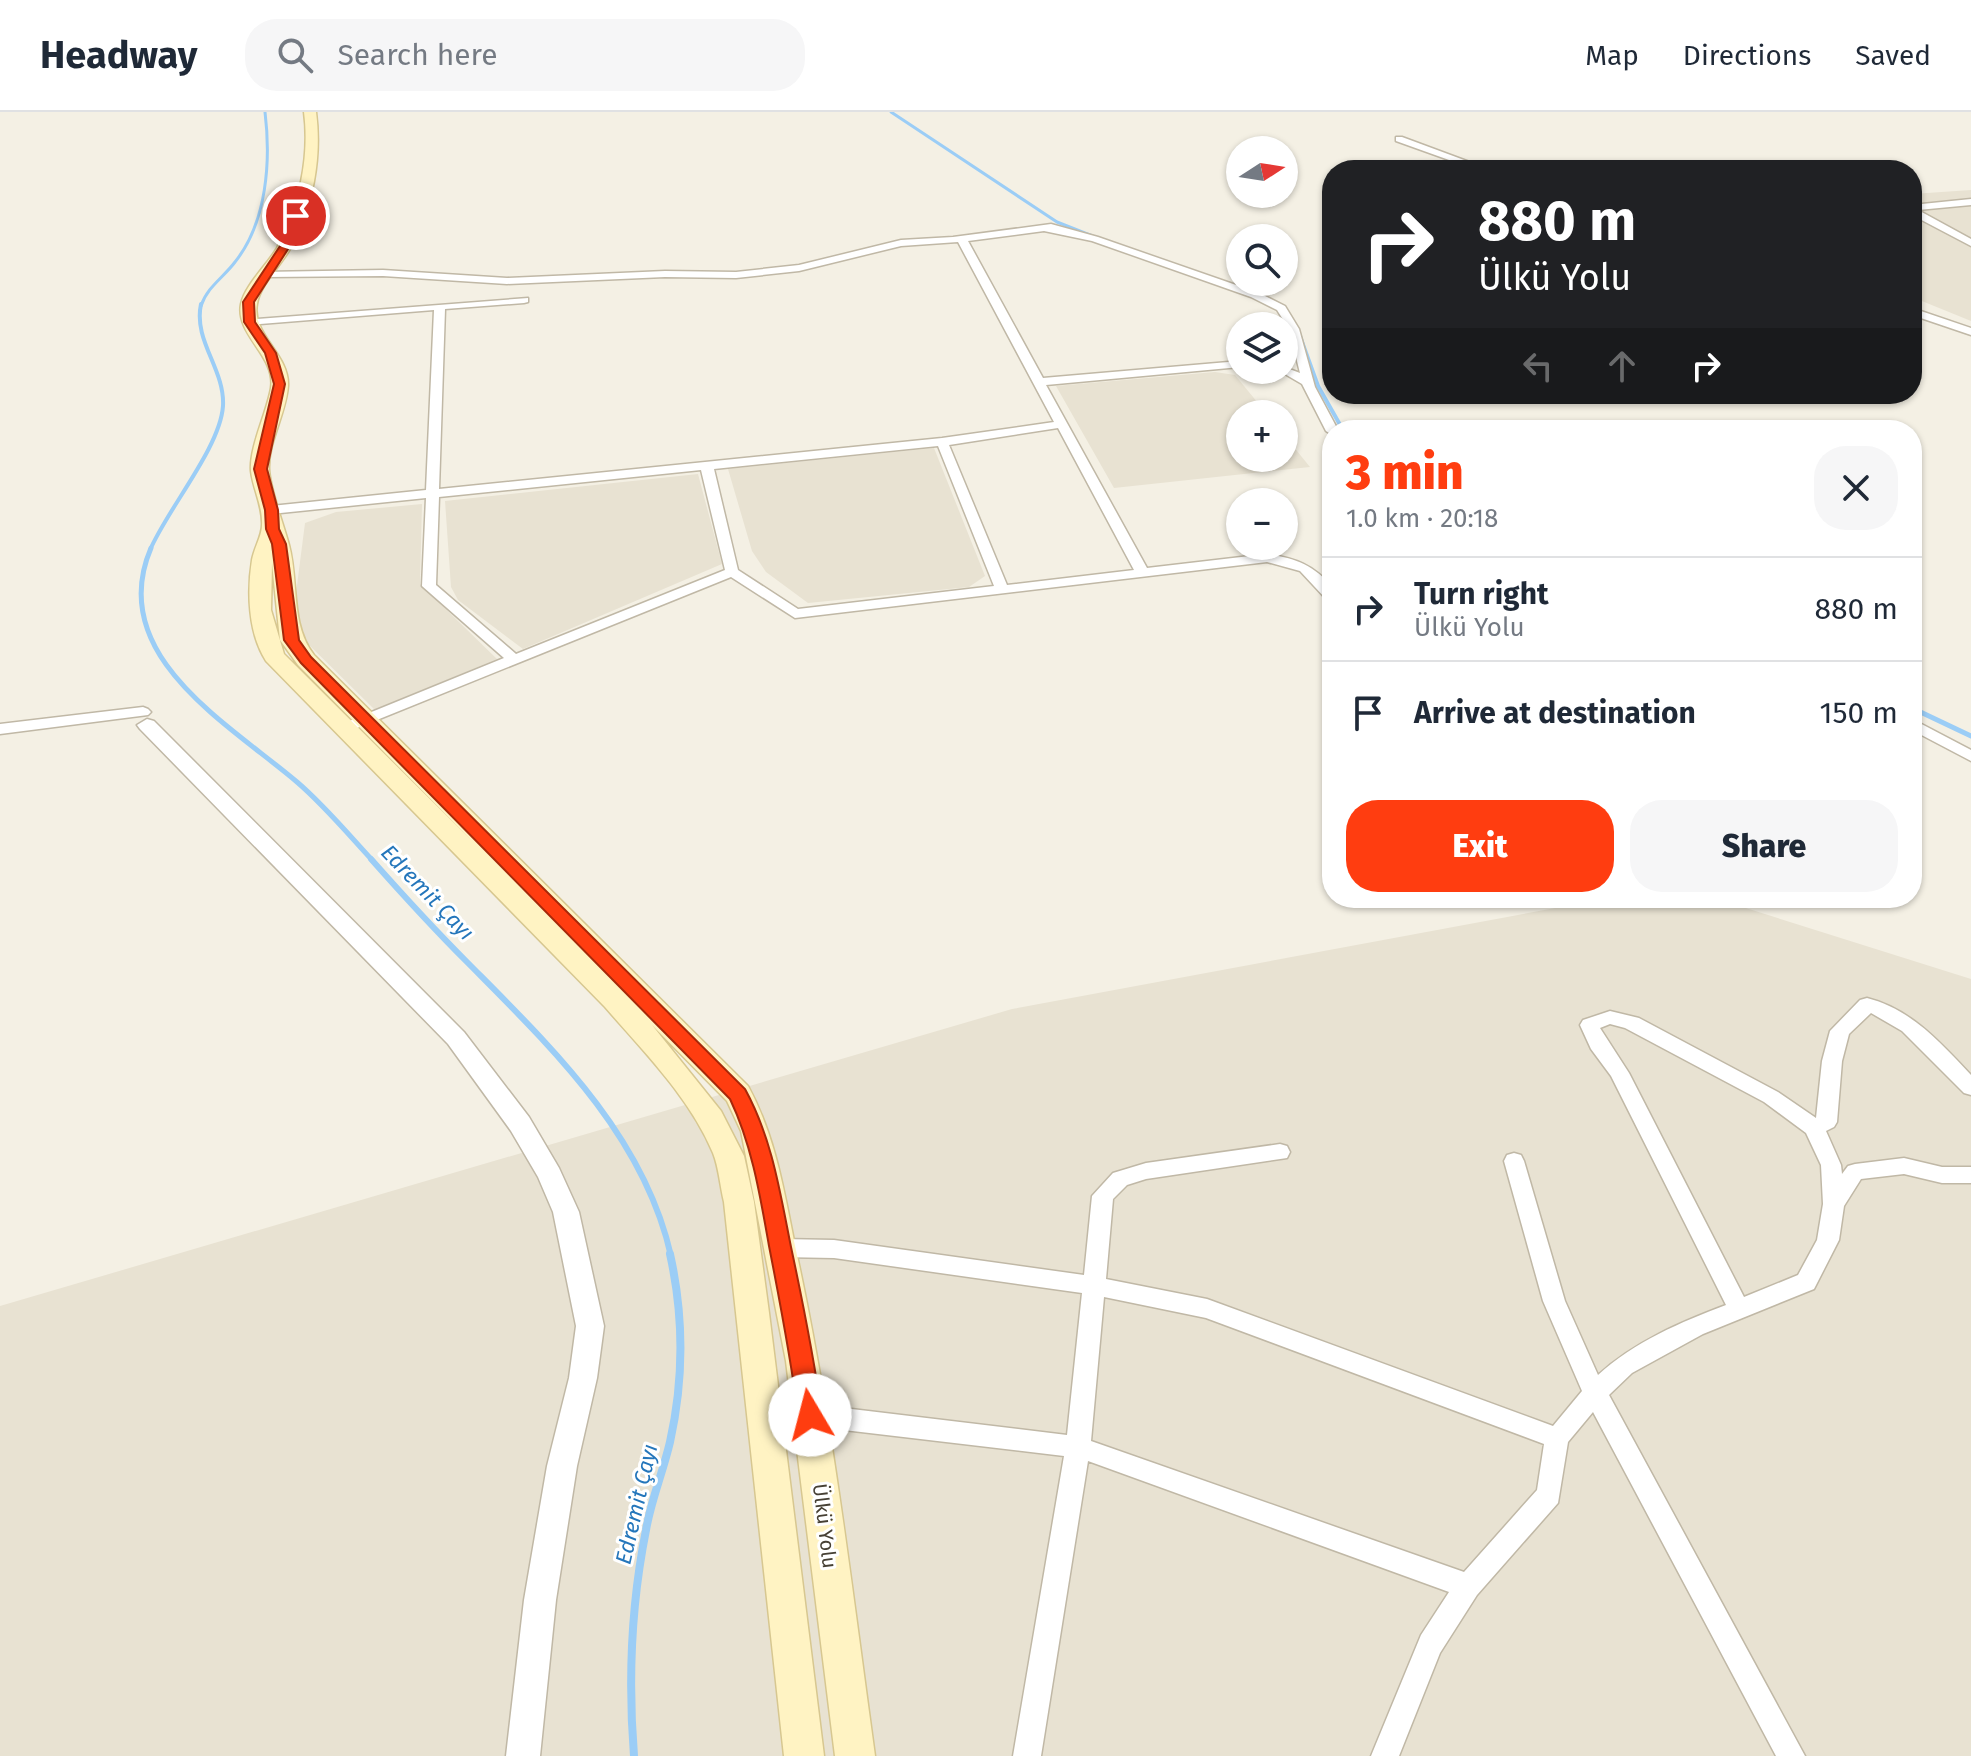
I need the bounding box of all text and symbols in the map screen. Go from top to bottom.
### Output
search box [245,19,805,91]
text: Headway [40,32,197,78]
icon: search [273,33,317,77]
text: Search here [337,37,498,73]
text: Map [1585,39,1639,72]
text: Directions [1683,39,1811,72]
text: Saved [1855,39,1931,72]
north arrow [1226,136,1298,208]
map controls [1226,136,1298,560]
pin [262,182,330,250]
text: 880 m [1478,188,1636,255]
icon: right [1346,192,1450,296]
icon: arrive [274,194,318,238]
button: search [1226,224,1298,296]
text: Ülkü Yolu [1478,256,1631,300]
button: layers [1226,312,1298,384]
icon: left [1516,344,1560,388]
icon: ahead [1600,344,1644,388]
icon: right [1684,344,1728,388]
button: + [1226,400,1298,472]
text: 3 min [1346,444,1464,502]
button: close [1814,446,1898,530]
button: − [1226,488,1298,560]
text: 1.0 km · 20:18 [1346,503,1498,534]
text: Turn right [1414,576,1549,612]
icon: right [1346,587,1390,631]
text: 880 m [1815,591,1898,627]
text: Ülkü Yolu [1414,612,1525,643]
icon: arrive [1346,691,1390,735]
text: Arrive at destination [1414,695,1696,731]
text: 150 m [1820,695,1898,731]
button: Exit [1346,800,1614,892]
button: Share [1630,800,1898,892]
water label: Edremit Çayı [375,839,480,946]
position arrow [768,1373,852,1457]
water label: Edremit Çayı [610,1441,664,1567]
street label: Ülkü Yolu [808,1482,842,1570]

